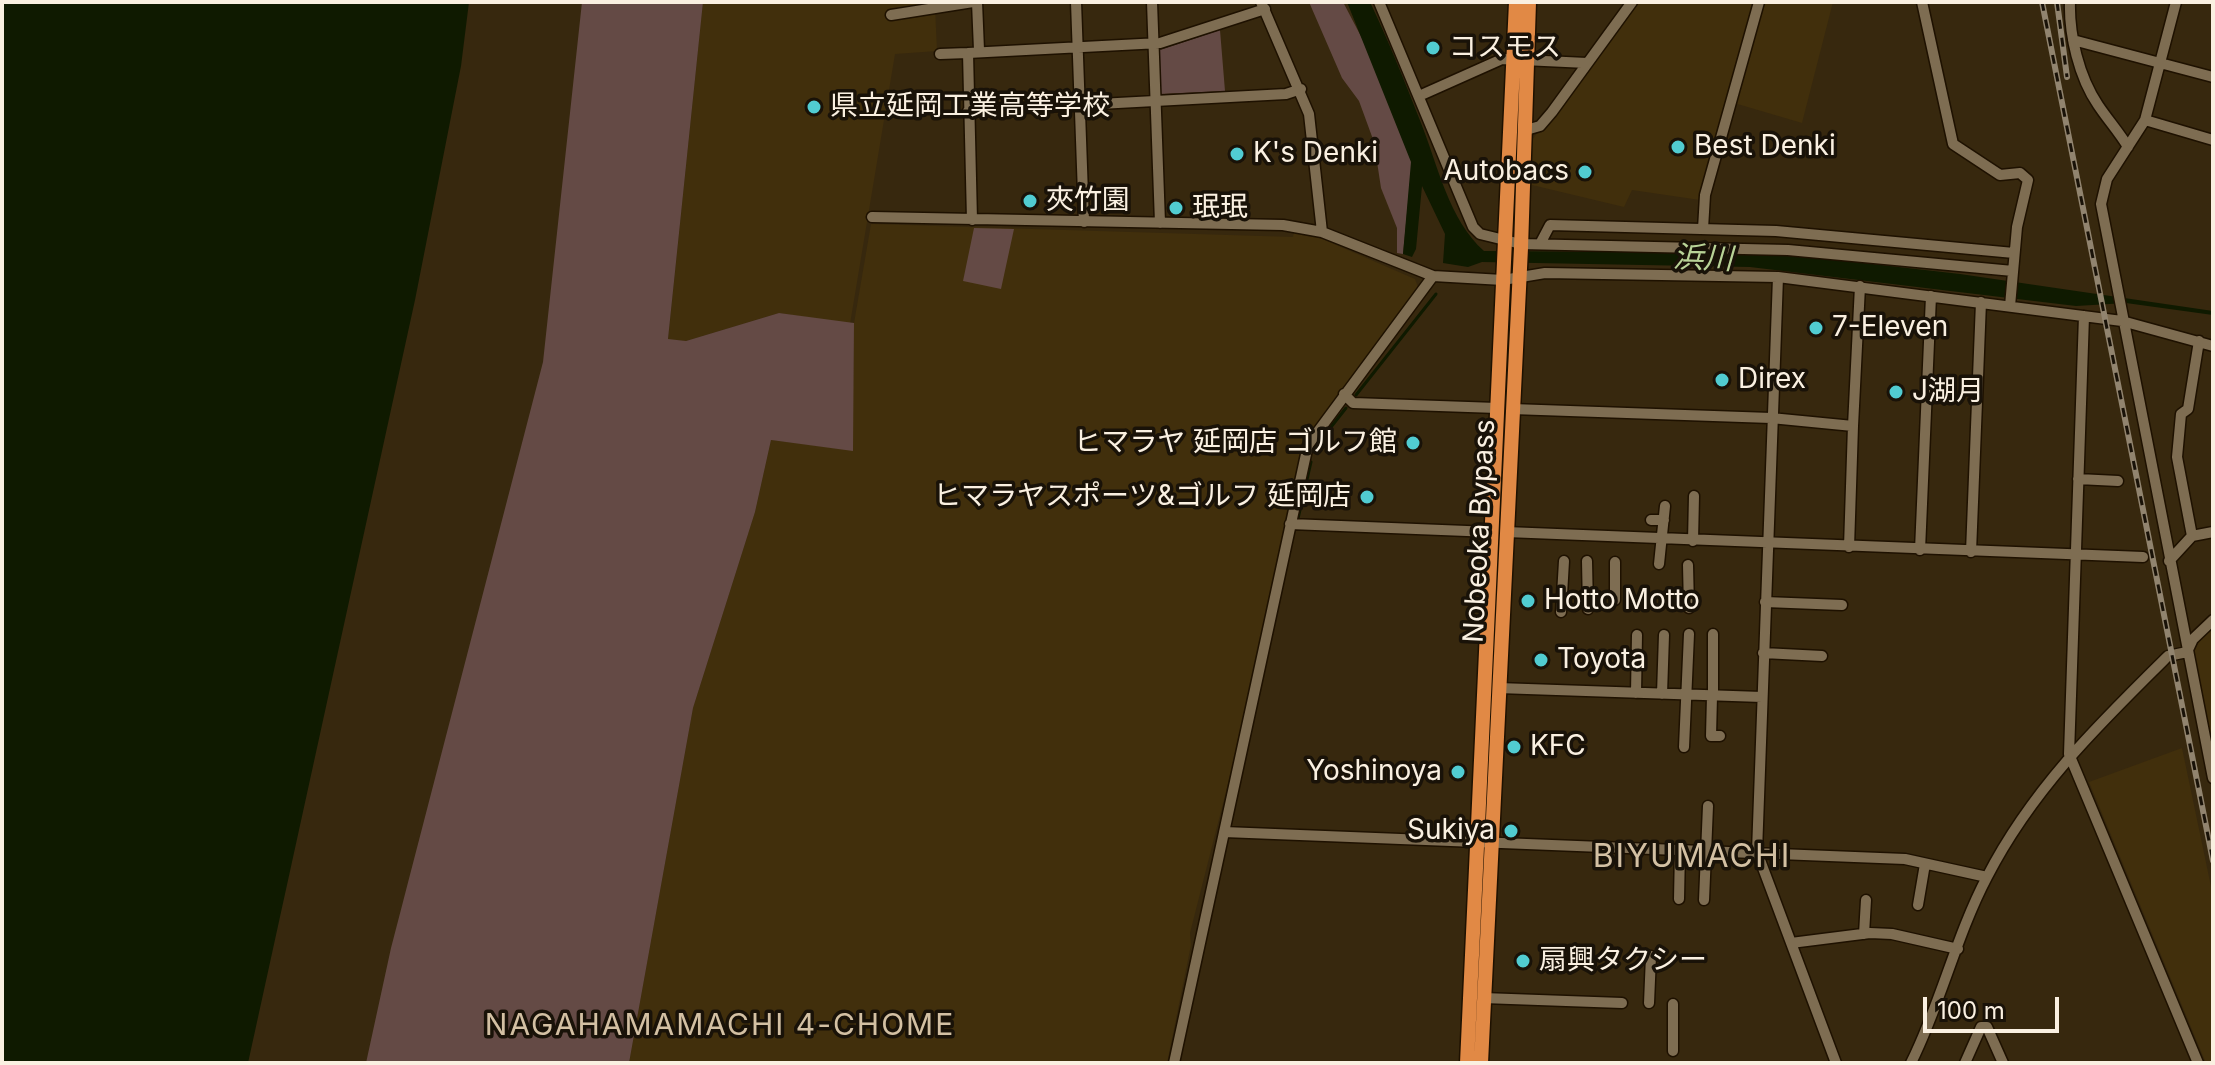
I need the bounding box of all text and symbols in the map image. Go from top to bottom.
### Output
place label: コスモス [1449,31,1561,65]
marker: コスモス [1424,39,1442,57]
place label: 県立延岡工業高等学校 [830,90,1110,124]
marker: 県立延岡工業高等学校 [805,98,823,116]
place label: Best Denki [1694,130,1836,164]
place label: K's Denki [1253,137,1378,171]
marker: Best Denki [1669,138,1687,156]
marker: K's Denki [1228,145,1246,163]
place label: Autobacs [1444,155,1569,189]
marker: Autobacs [1576,163,1594,181]
place label: 夾竹園 [1046,184,1130,218]
place label: 珉珉 [1192,191,1248,225]
marker: 夾竹園 [1021,192,1039,210]
marker: 珉珉 [1167,199,1185,217]
water label: 浜川 [1672,240,1734,278]
place label: 7-Eleven [1832,311,1948,345]
marker: 7-Eleven [1807,319,1825,337]
place label: Direx [1738,363,1806,397]
marker: Direx [1713,371,1731,389]
place label: J湖月 [1912,375,1984,409]
marker: J湖月 [1887,383,1905,401]
street label: Nobeoka Bypass [1457,418,1503,644]
place label: ヒマラヤ 延岡店 ゴルフ館 [1073,426,1397,460]
marker: ヒマラヤ 延岡店 ゴルフ館 [1404,434,1422,452]
place label: ヒマラヤスポーツ&ゴルフ 延岡店 [933,480,1351,514]
marker: ヒマラヤスポーツ&ゴルフ 延岡店 [1358,488,1376,506]
place label: Hotto Motto [1544,584,1700,618]
marker: Hotto Motto [1519,592,1537,610]
place label: Toyota [1557,643,1646,677]
marker: Toyota [1532,651,1550,669]
place label: KFC [1530,730,1586,764]
marker: KFC [1505,738,1523,756]
place label: Yoshinoya [1306,755,1442,789]
marker: Yoshinoya [1449,763,1467,781]
place label: Sukiya [1407,814,1495,848]
marker: Sukiya [1502,822,1520,840]
district label: BIYUMACHI [1593,838,1791,876]
place label: 扇興タクシー [1539,944,1707,978]
marker: 扇興タクシー [1514,952,1532,970]
scale bar [1927,981,2063,1031]
text: 100 m [1937,996,2005,1025]
district label: NAGAHAMAMACHI 4-CHOME [485,1008,955,1044]

